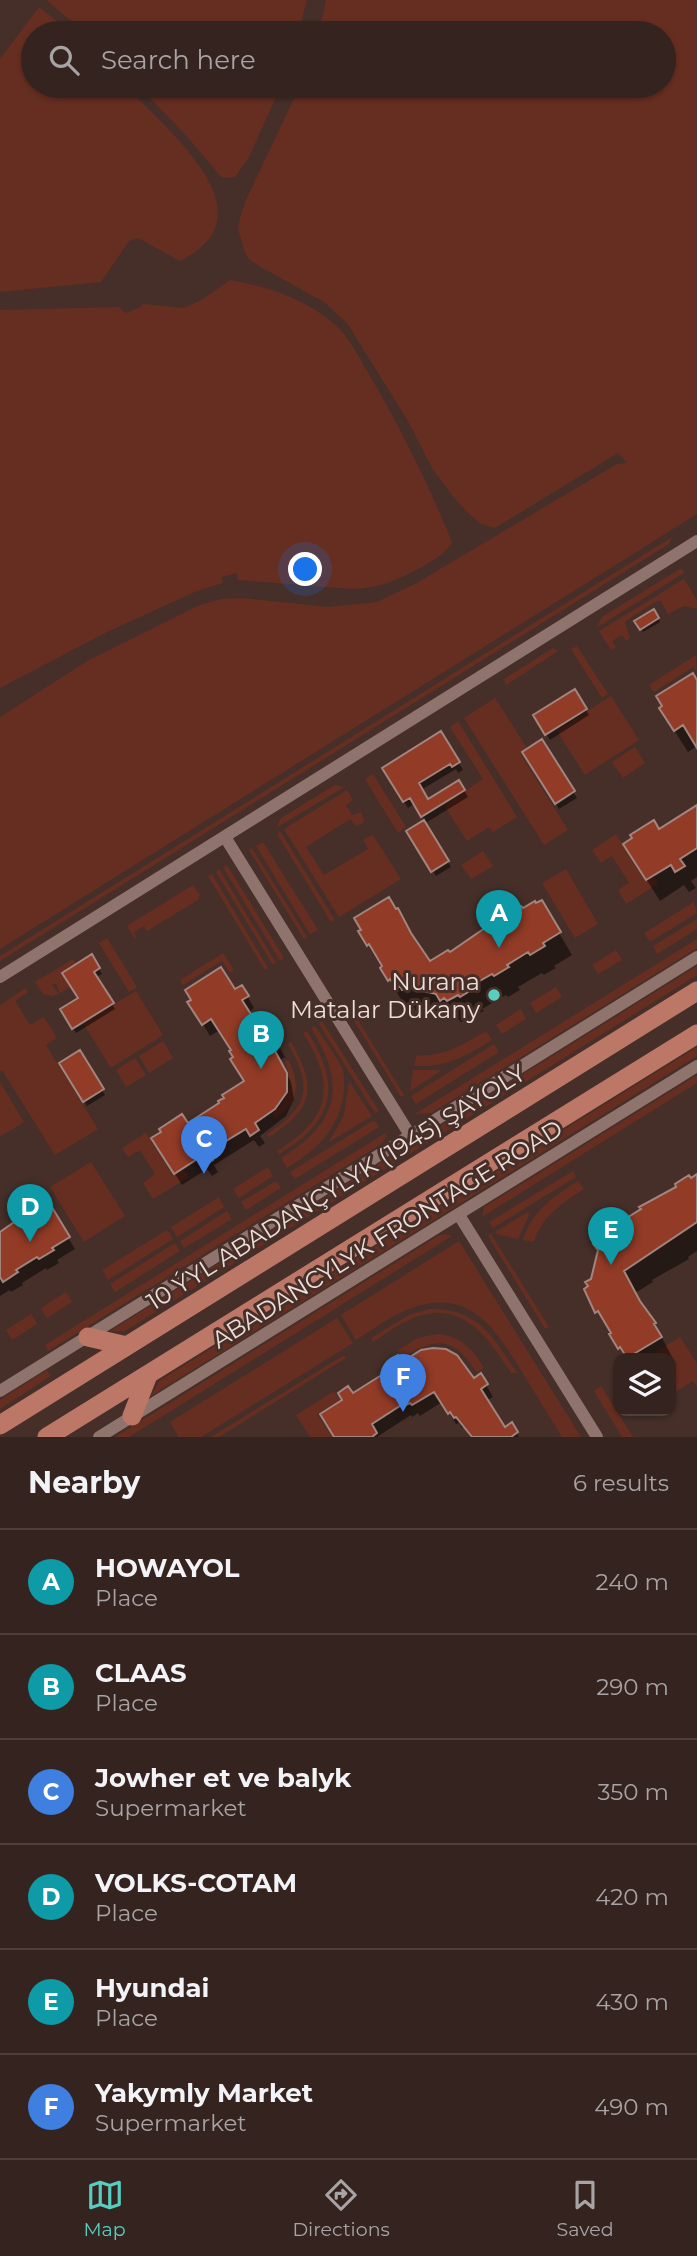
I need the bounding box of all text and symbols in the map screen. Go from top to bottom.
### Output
search box [21,21,676,98]
icon: search [45,41,83,79]
text: Search here [101,44,256,76]
your location [288,552,322,586]
pin: A [476,890,522,948]
place label: Nurana Matalar Dükany [290,967,480,1024]
marker: Nurana Matalar Dükany [486,987,502,1003]
pin: B [238,1011,284,1069]
street label: 10 ÝYL ABADANÇYLYK (1945) ŞAÝOLY [141,1057,531,1316]
street label: ABADANCYLYK FRONTAGE ROAD [206,1114,568,1354]
pin: C [181,1116,227,1174]
pin: D [7,1184,53,1242]
pin: E [588,1207,634,1265]
map controls [613,1353,676,1416]
button: layers [613,1353,676,1416]
pin: F [380,1354,426,1412]
text: Nearby [28,1464,140,1501]
text: 6 results [573,1469,669,1497]
text: HOWAYOL [95,1552,240,1584]
text: A [42,1568,60,1596]
text: 240 m [596,1568,669,1596]
text: Place [95,1584,158,1612]
text: CLAAS [95,1657,187,1689]
text: B [42,1673,60,1701]
text: 290 m [596,1673,669,1701]
text: Place [95,1689,158,1717]
text: Jowher et ve balyk [95,1762,351,1794]
text: C [43,1778,59,1806]
text: 350 m [598,1778,669,1806]
text: Supermarket [95,1794,247,1822]
text: VOLKS-COTAM [95,1867,297,1899]
text: D [42,1883,61,1911]
text: 420 m [595,1883,669,1911]
text: Place [95,1899,158,1927]
text: Hyundai [95,1972,209,2004]
text: E [43,1988,59,2016]
text: 430 m [596,1988,669,2016]
text: Place [95,2004,158,2032]
text: Yakymly Market [95,2077,313,2109]
text: F [44,2093,58,2121]
text: 490 m [594,2093,669,2121]
text: Supermarket [95,2109,247,2137]
tab: Map [83,2176,126,2241]
tab: Directions [292,2176,390,2241]
tab: Saved [557,2176,614,2241]

